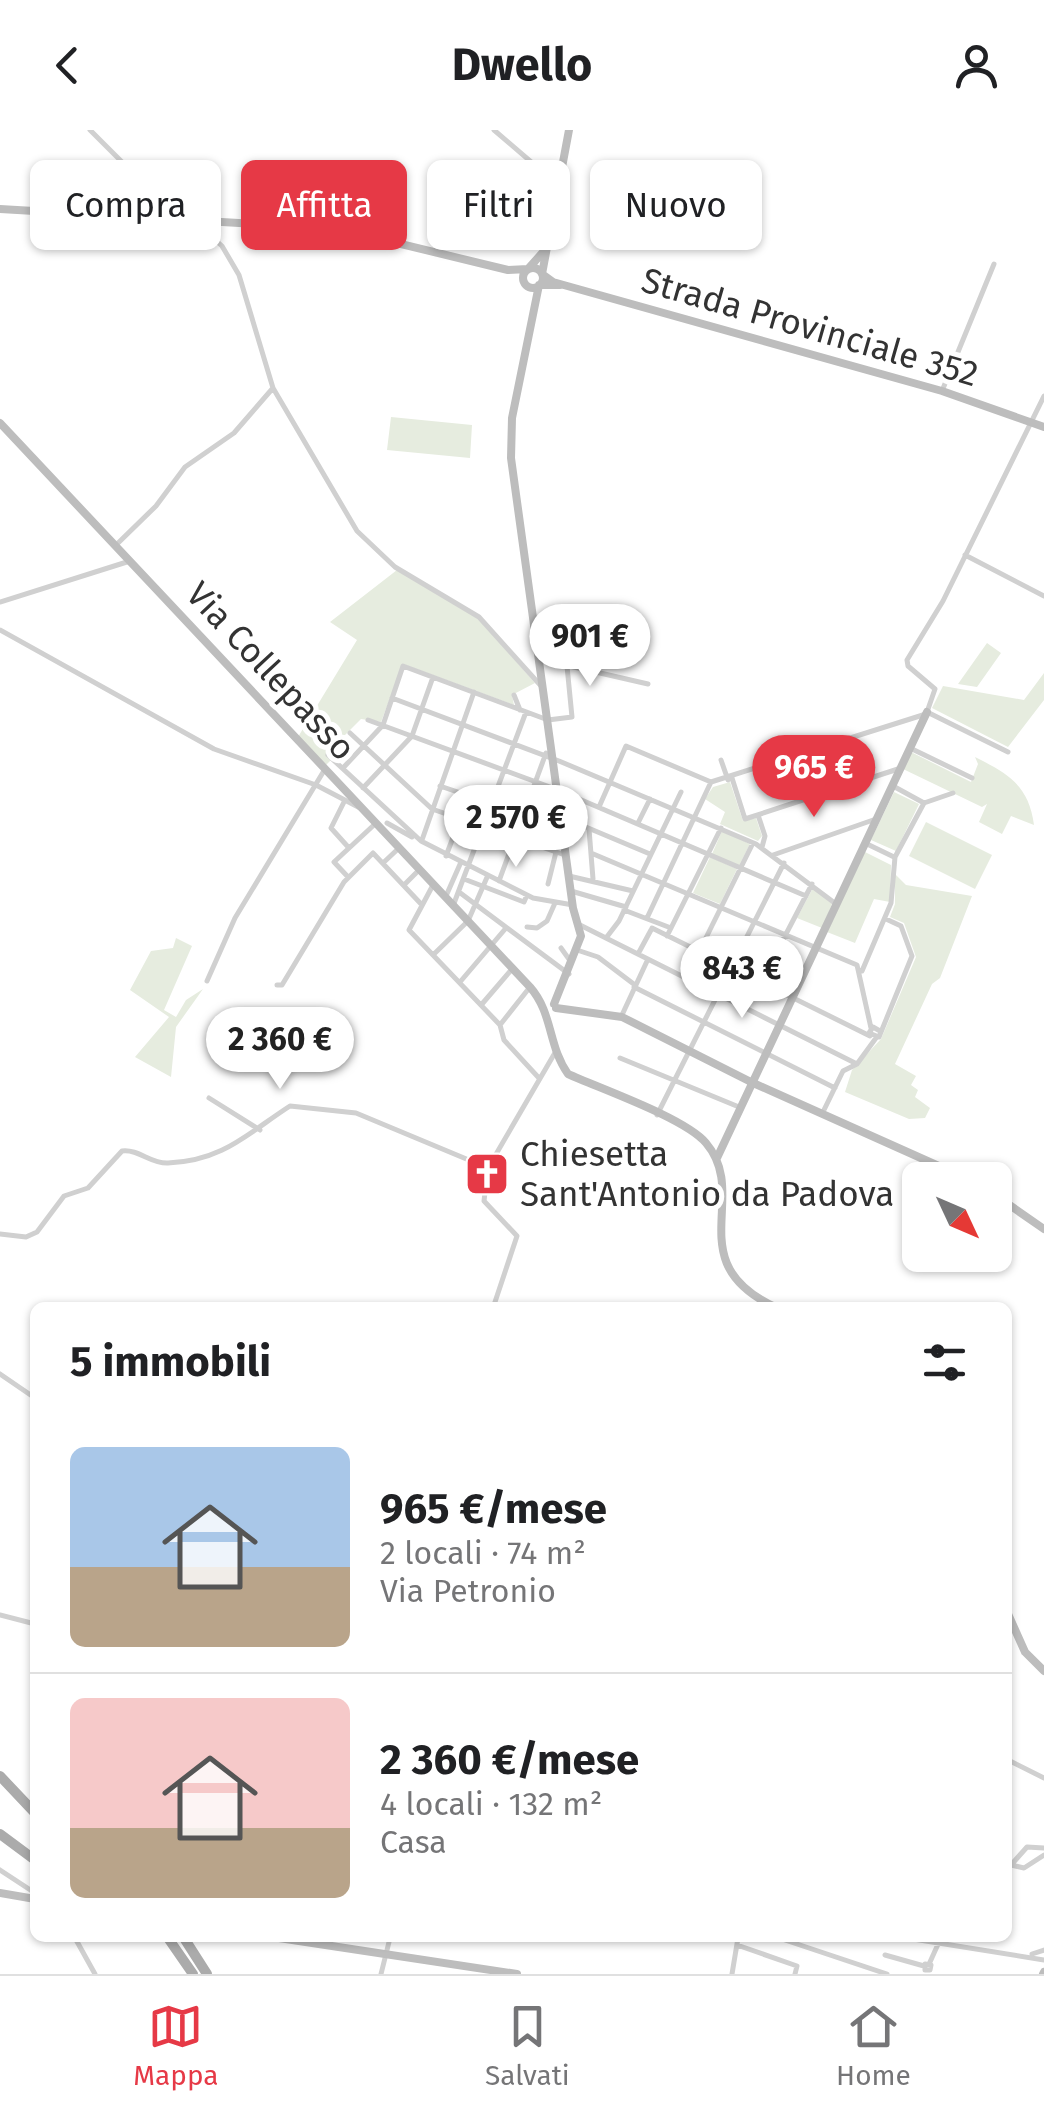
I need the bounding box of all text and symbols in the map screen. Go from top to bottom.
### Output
icon: back [40,38,95,93]
text: Dwello [452,38,592,92]
icon: person [949,38,1004,93]
chip: Compra [30,160,221,250]
chip: Affitta [241,160,407,250]
chip: Filtri [427,160,570,250]
chip: Nuovo [590,160,762,250]
street label: Strada Provinciale 352 [637,259,983,395]
street label: Via Collepasso [178,573,364,769]
pin: 901 € [520,604,660,689]
text: 901 € [551,617,629,655]
pin: 965 € [744,735,884,820]
text: 965 € [774,748,854,786]
pin: 2 570 € [424,785,608,870]
text: 2 570 € [466,798,566,836]
pin: 843 € [672,936,812,1021]
text: 843 € [702,949,782,987]
pin: 2 360 € [188,1007,372,1092]
text: 2 360 € [228,1020,332,1058]
place label: Chiesetta Sant'Antonio da Padova [520,1133,894,1215]
church icon: Chiesetta Sant'Antonio da Padova [464,1151,510,1197]
north arrow [902,1162,1012,1272]
map controls [902,1162,1012,1272]
icon: filters [917,1335,972,1390]
text: 5 immobili [70,1337,271,1387]
text: 965 €/mese [380,1484,607,1534]
icon: home [150,1487,270,1607]
text: 2 locali · 74 m² [380,1534,586,1572]
text: Via Petronio [380,1572,556,1610]
text: 2 360 €/mese [380,1735,639,1785]
icon: home [150,1738,270,1858]
text: 4 locali · 132 m² [380,1785,602,1823]
text: Casa [380,1823,447,1861]
tab: Mappa [133,1999,218,2092]
tab: Salvati [485,1999,570,2092]
tab: Home [836,1999,911,2092]

